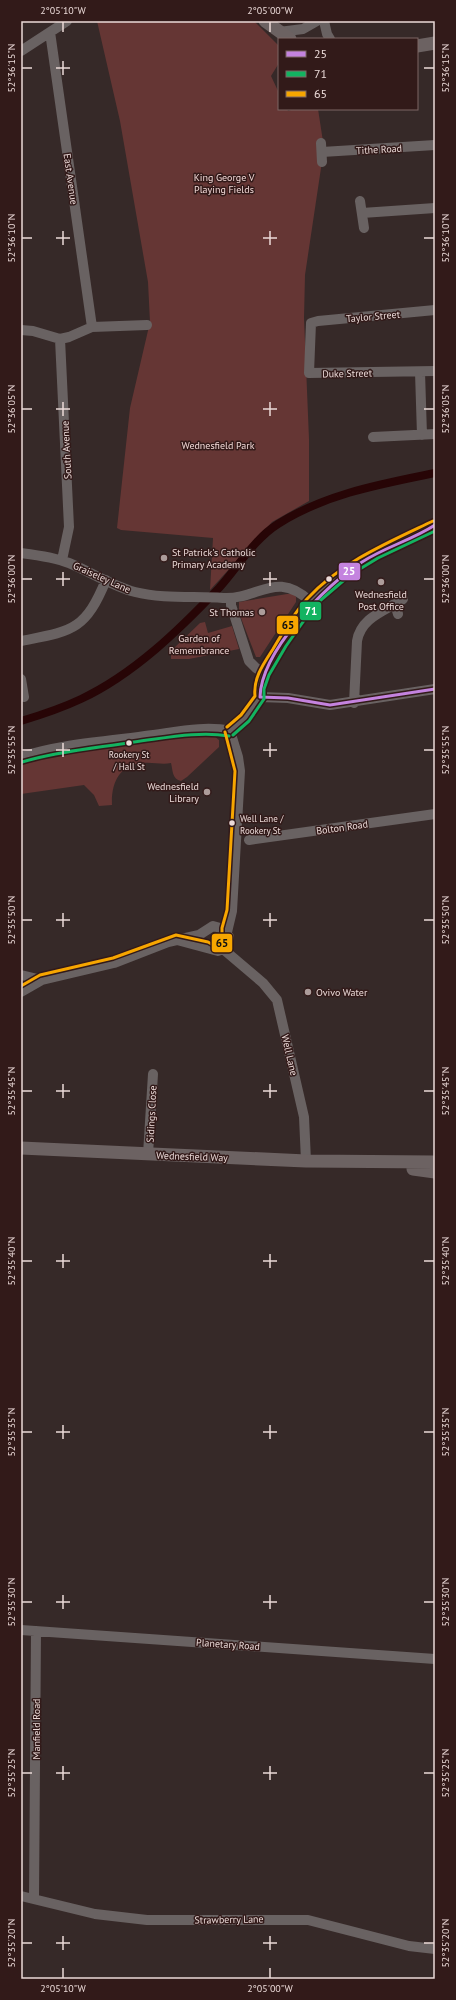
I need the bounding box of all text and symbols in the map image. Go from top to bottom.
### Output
text: 2°05'10"W [40,4,87,17]
text: 2°05'00"W [247,4,294,17]
legend [278,38,418,110]
text: 52°36'15"N [5,43,18,93]
text: 52°36'15"N [439,43,452,93]
text: 25 [314,46,327,61]
text: 71 [314,66,327,81]
text: 65 [314,86,327,101]
street label: Tithe Road [356,142,402,157]
street label: East Avenue [60,153,81,205]
park label: King George V Playing Fields [194,171,255,196]
text: 52°36'10"N [5,213,18,263]
text: 52°36'10"N [439,213,452,263]
street label: Taylor Street [346,308,401,325]
street label: Duke Street [322,367,373,380]
text: 52°36'05"N [5,384,18,434]
text: 52°36'05"N [439,384,452,434]
street label: South Avenue [58,420,75,480]
park label: Wednesfield Park [182,439,255,452]
place label: St Patrick's Catholic Primary Academy [172,546,256,571]
marker: St Patrick's Catholic Primary Academy [159,553,169,563]
text: 52°36'00"N [5,554,18,604]
text: 52°36'00"N [439,554,452,604]
street label: Graiseley Lane [71,559,133,596]
line badge: 25 [338,562,361,581]
text: 25 [343,564,355,578]
unlabelled marker [324,574,334,584]
marker: Wednesfield Post Office [376,577,386,587]
place label: Wednesfield Post Office [355,588,407,613]
line badge: 71 [299,601,322,621]
text: 71 [305,604,317,618]
place label: St Thomas [209,606,254,619]
marker: St Thomas [257,607,267,617]
line badge: 65 [276,615,299,635]
text: 65 [282,618,294,632]
park label: Garden of Remembrance [169,632,229,657]
text: 52°35'55"N [5,725,18,775]
text: 52°35'55"N [439,725,452,775]
marker: Rookery St / Hall St [124,738,134,748]
place label: Rookery St / Hall St [109,749,149,772]
place label: Wednesfield Library [147,780,199,805]
marker: Wednesfield Library [202,787,212,797]
place label: Well Lane / Rookery St [240,813,284,836]
street label: Bolton Road [315,817,369,838]
marker: Well Lane / Rookery St [227,818,237,828]
text: 52°35'50"N [5,895,18,945]
text: 52°35'50"N [439,895,452,945]
line badge: 65 [211,933,233,953]
text: 65 [216,936,228,950]
place label: Ovivo Water [316,986,368,999]
marker: Ovivo Water [303,987,313,997]
street label: Well Lane [278,1033,301,1077]
text: 52°35'45"N [5,1066,18,1116]
text: 52°35'45"N [439,1066,452,1116]
street label: Sidings Close [144,1085,159,1143]
street label: Wednesfield Way [156,1149,228,1164]
text: 52°35'40"N [5,1236,18,1286]
text: 52°35'40"N [439,1236,452,1286]
text: 52°35'35"N [5,1407,18,1457]
text: 52°35'35"N [439,1407,452,1457]
text: 52°35'30"N [5,1577,18,1627]
text: 52°35'30"N [439,1577,452,1627]
street label: Planetary Road [196,1636,260,1653]
street label: Manfield Road [30,1699,43,1759]
text: 52°35'25"N [5,1748,18,1798]
text: 52°35'25"N [439,1748,452,1798]
street label: Strawberry Lane [194,1912,264,1927]
text: 52°35'20"N [5,1918,18,1968]
text: 52°35'20"N [439,1918,452,1968]
text: 2°05'10"W [40,1982,87,1995]
text: 2°05'00"W [247,1982,294,1995]

